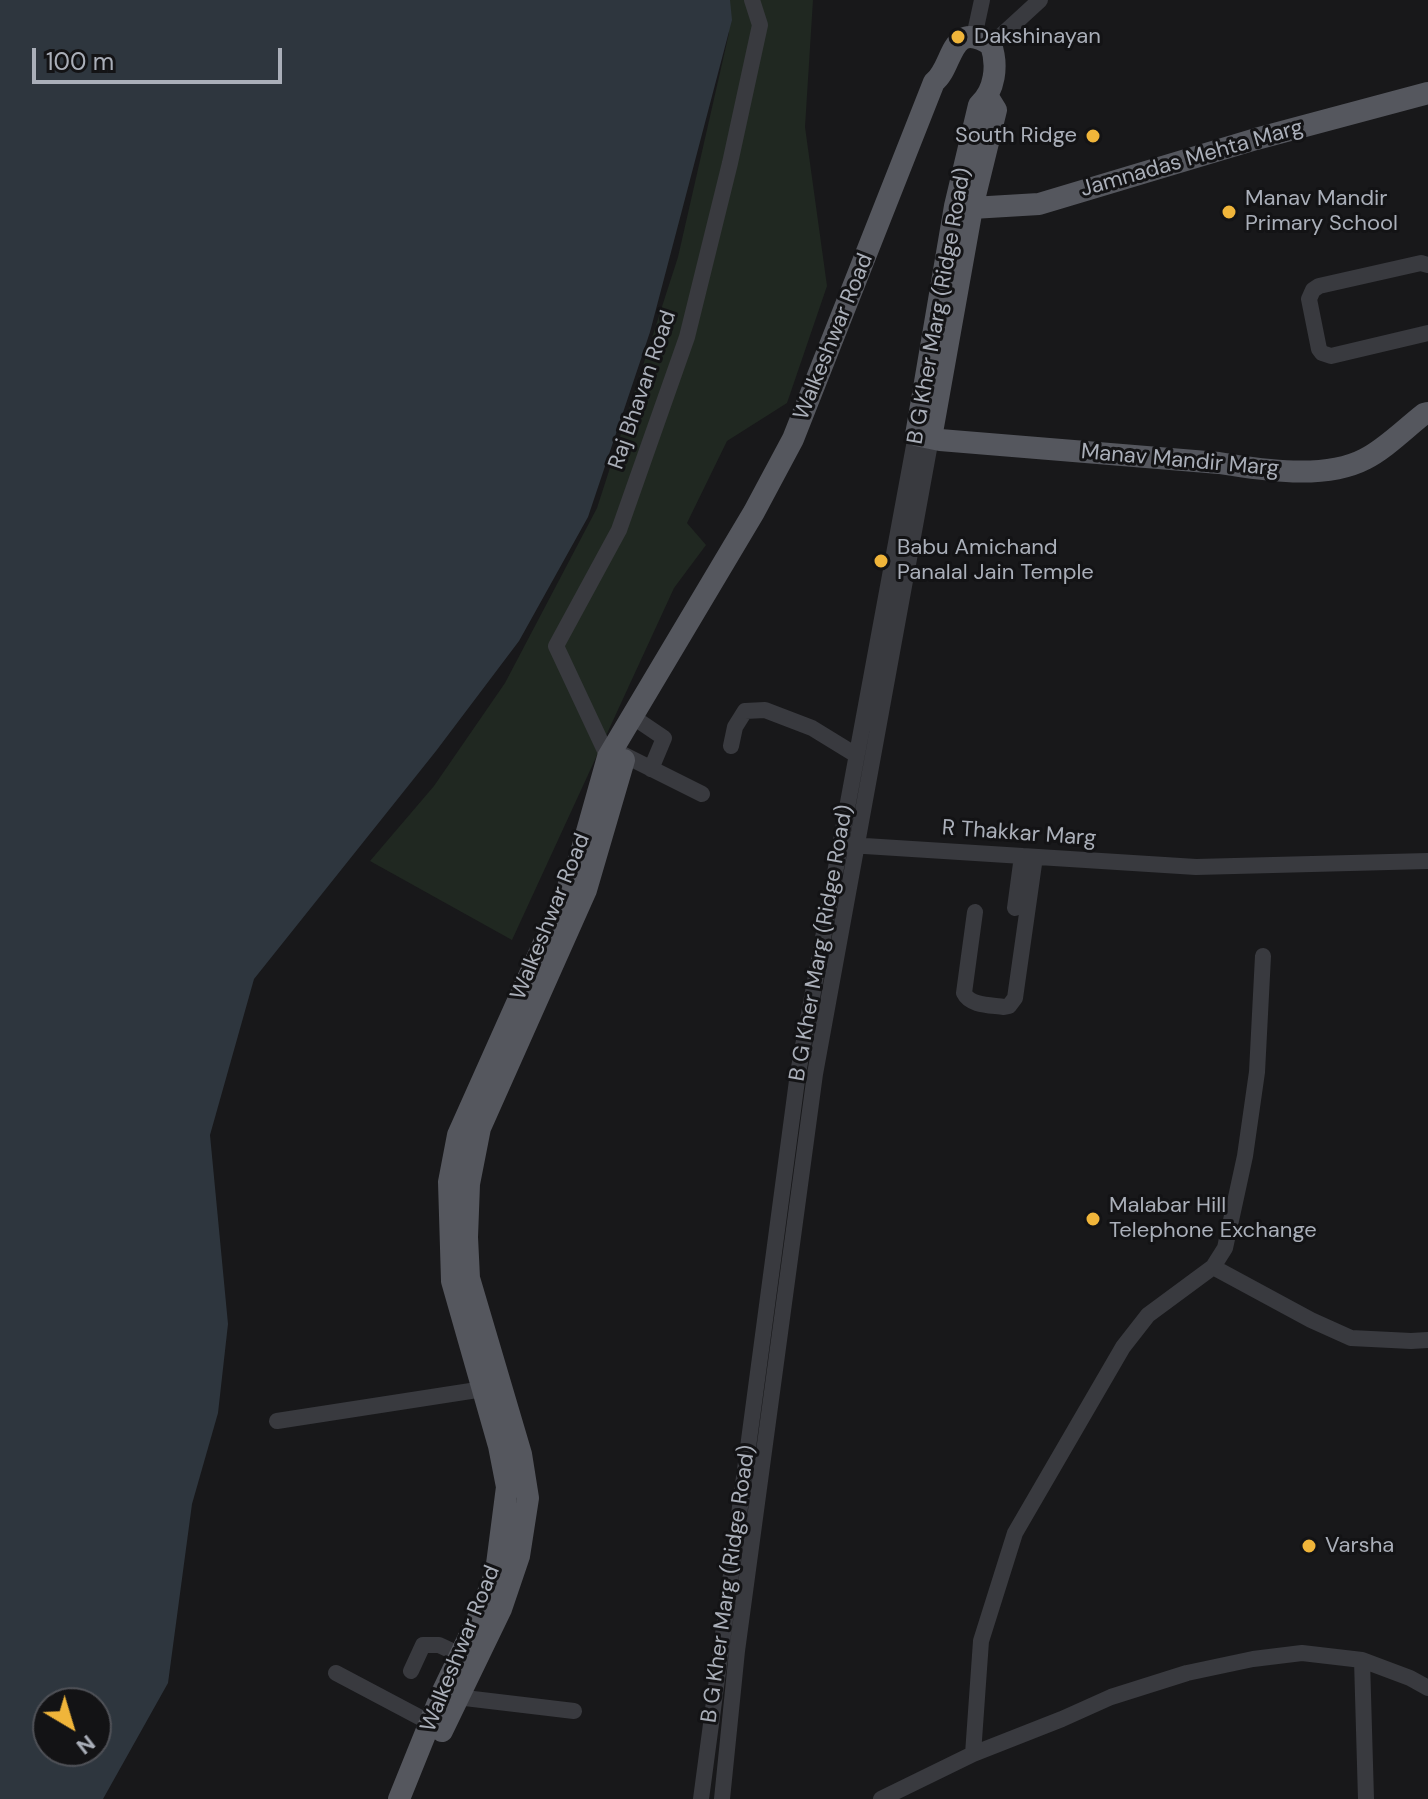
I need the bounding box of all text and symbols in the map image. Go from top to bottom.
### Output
place label: Dakshinayan [974,24,1101,50]
marker: Dakshinayan [949,28,967,46]
scale bar [36,32,286,82]
text: 100 m [46,46,114,77]
street label: Jamnadas Mehta Marg [1078,115,1306,203]
place label: South Ridge [955,123,1077,149]
marker: South Ridge [1084,127,1102,145]
street label: B G Kher Marg (Ridge Road) [903,166,977,446]
place label: Manav Mandir Primary School [1245,186,1398,238]
marker: Manav Mandir Primary School [1220,203,1238,221]
street label: Walkeshwar Road [789,250,879,424]
street label: Raj Bhavan Road [603,307,683,473]
street label: Manav Mandir Marg [1080,439,1280,483]
place label: Babu Amichand Panalal Jain Temple [897,535,1094,586]
marker: Babu Amichand Panalal Jain Temple [872,552,890,570]
street label: B G Kher Marg (Ridge Road) [785,803,859,1083]
street label: R Thakkar Marg [941,815,1097,853]
street label: Walkeshwar Road [506,830,596,1004]
place label: Malabar Hill Telephone Exchange [1109,1193,1317,1244]
marker: Malabar Hill Telephone Exchange [1084,1210,1102,1228]
street label: B G Kher Marg (Ridge Road) [696,1443,762,1725]
place label: Varsha [1325,1533,1394,1559]
marker: Varsha [1300,1537,1318,1555]
street label: Walkeshwar Road [416,1562,506,1736]
north arrow [32,1687,112,1767]
text: N [71,1728,101,1761]

